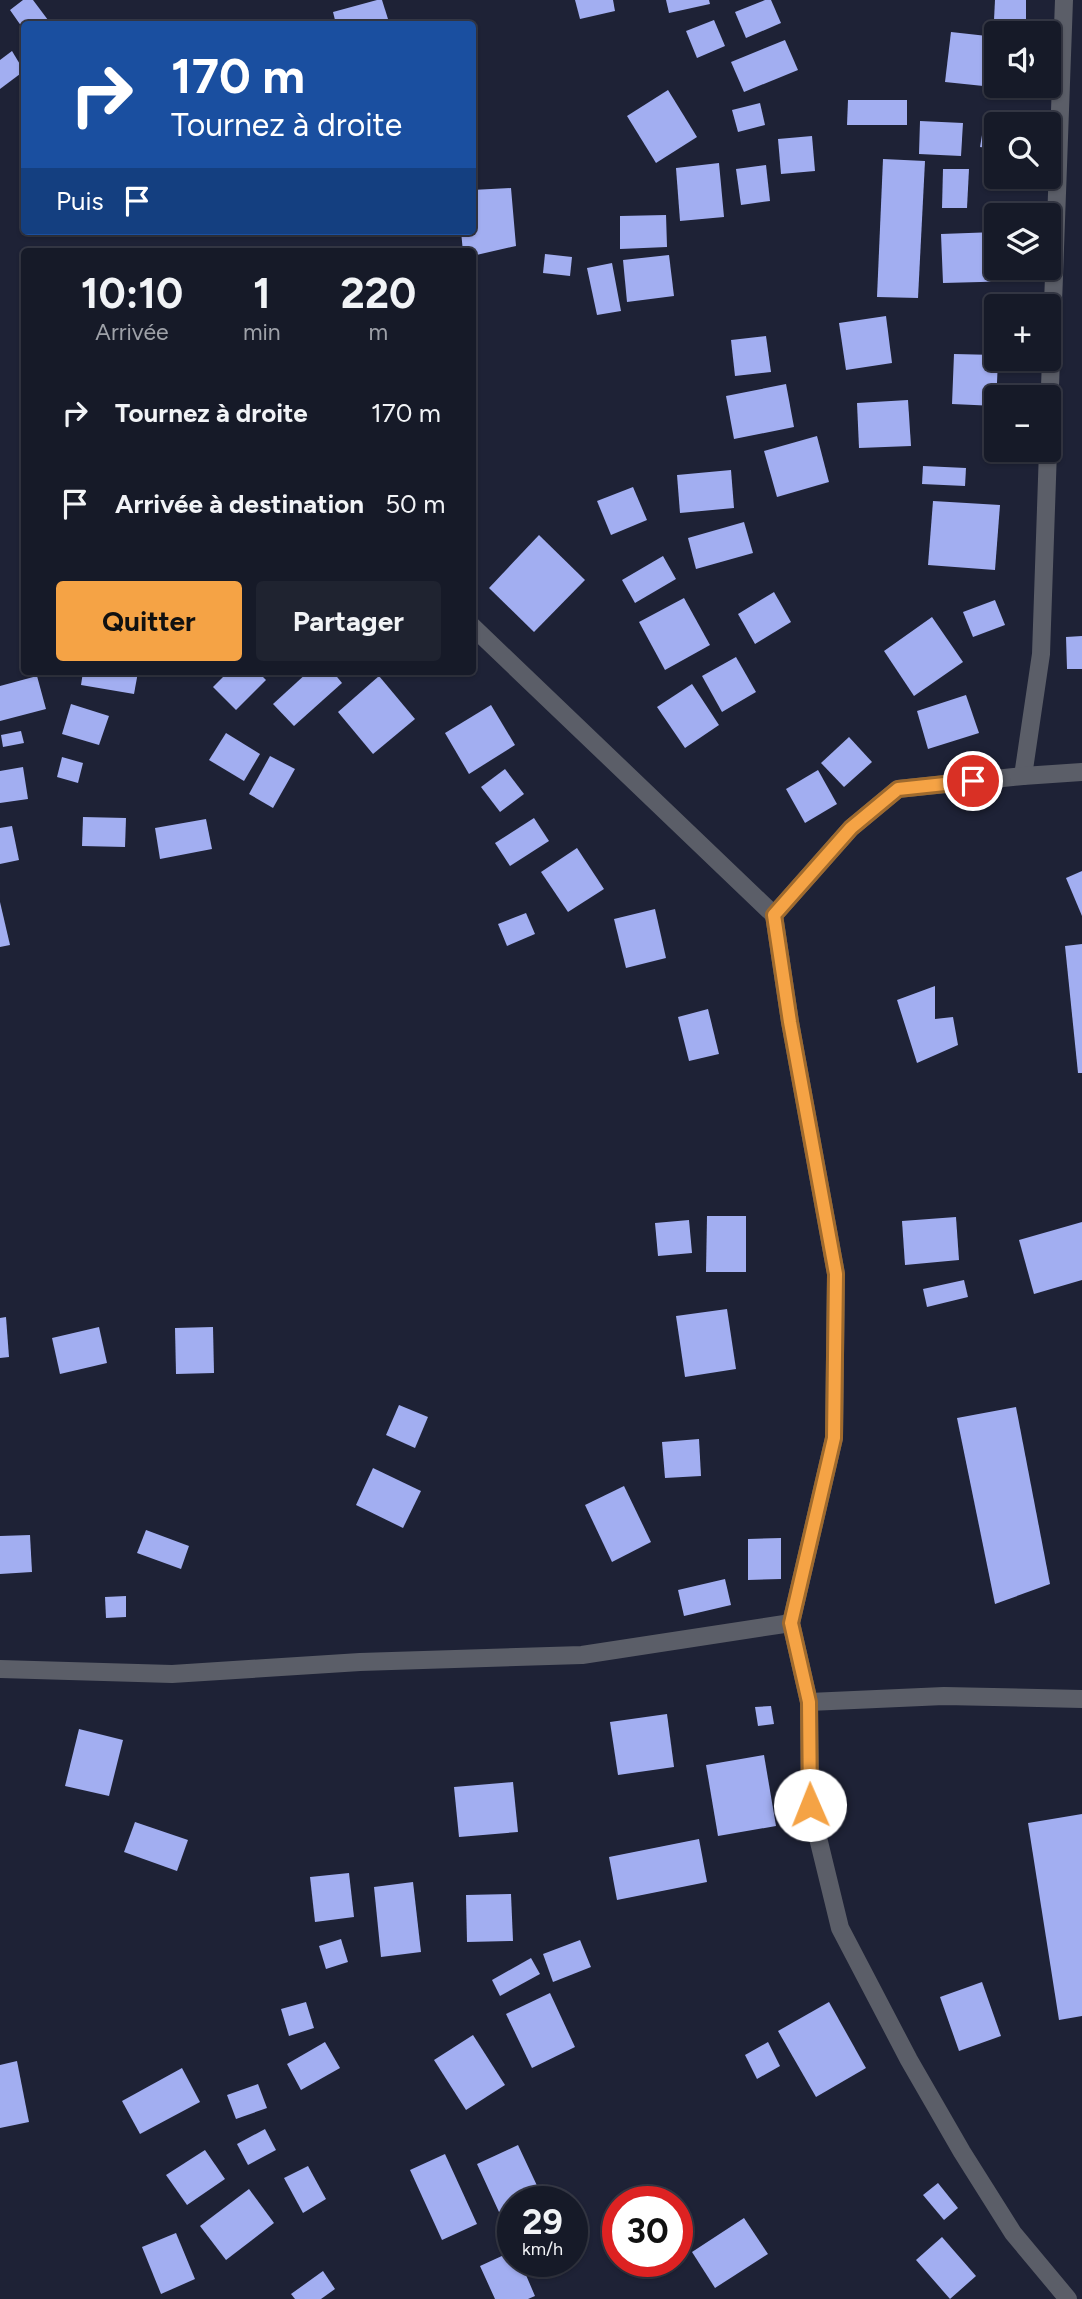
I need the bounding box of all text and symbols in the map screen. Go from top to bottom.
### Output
map controls [984,21,1061,462]
button: sound [984,21,1061,98]
text: 170 m [171,46,305,105]
icon: right [56,49,147,140]
text: Tournez à droite [171,106,402,144]
button: search [984,112,1061,189]
icon: arrive [118,182,156,220]
text: Puis [56,185,104,217]
button: layers [984,203,1061,280]
text: 10:10 [81,268,183,319]
text: 1 [253,268,271,319]
text: 220 [340,268,416,319]
button: + [984,294,1061,371]
text: Arrivée [95,318,169,346]
text: min [243,318,281,346]
text: m [369,318,388,346]
button: − [984,385,1061,462]
icon: right [56,394,94,432]
text: Tournez à droite [115,397,308,429]
text: 170 m [371,397,441,429]
icon: arrive [56,485,94,523]
text: Arrivée à destination [115,488,364,520]
text: 50 m [385,488,445,520]
button: Quitter [56,581,242,661]
button: Partager [256,581,441,661]
pin [943,751,1003,811]
icon: arrive [954,762,992,800]
position arrow [773,1768,847,1842]
speed limit sign: 30 [602,2186,693,2277]
text: 29 [522,2201,563,2243]
text: km/h [522,2238,563,2260]

